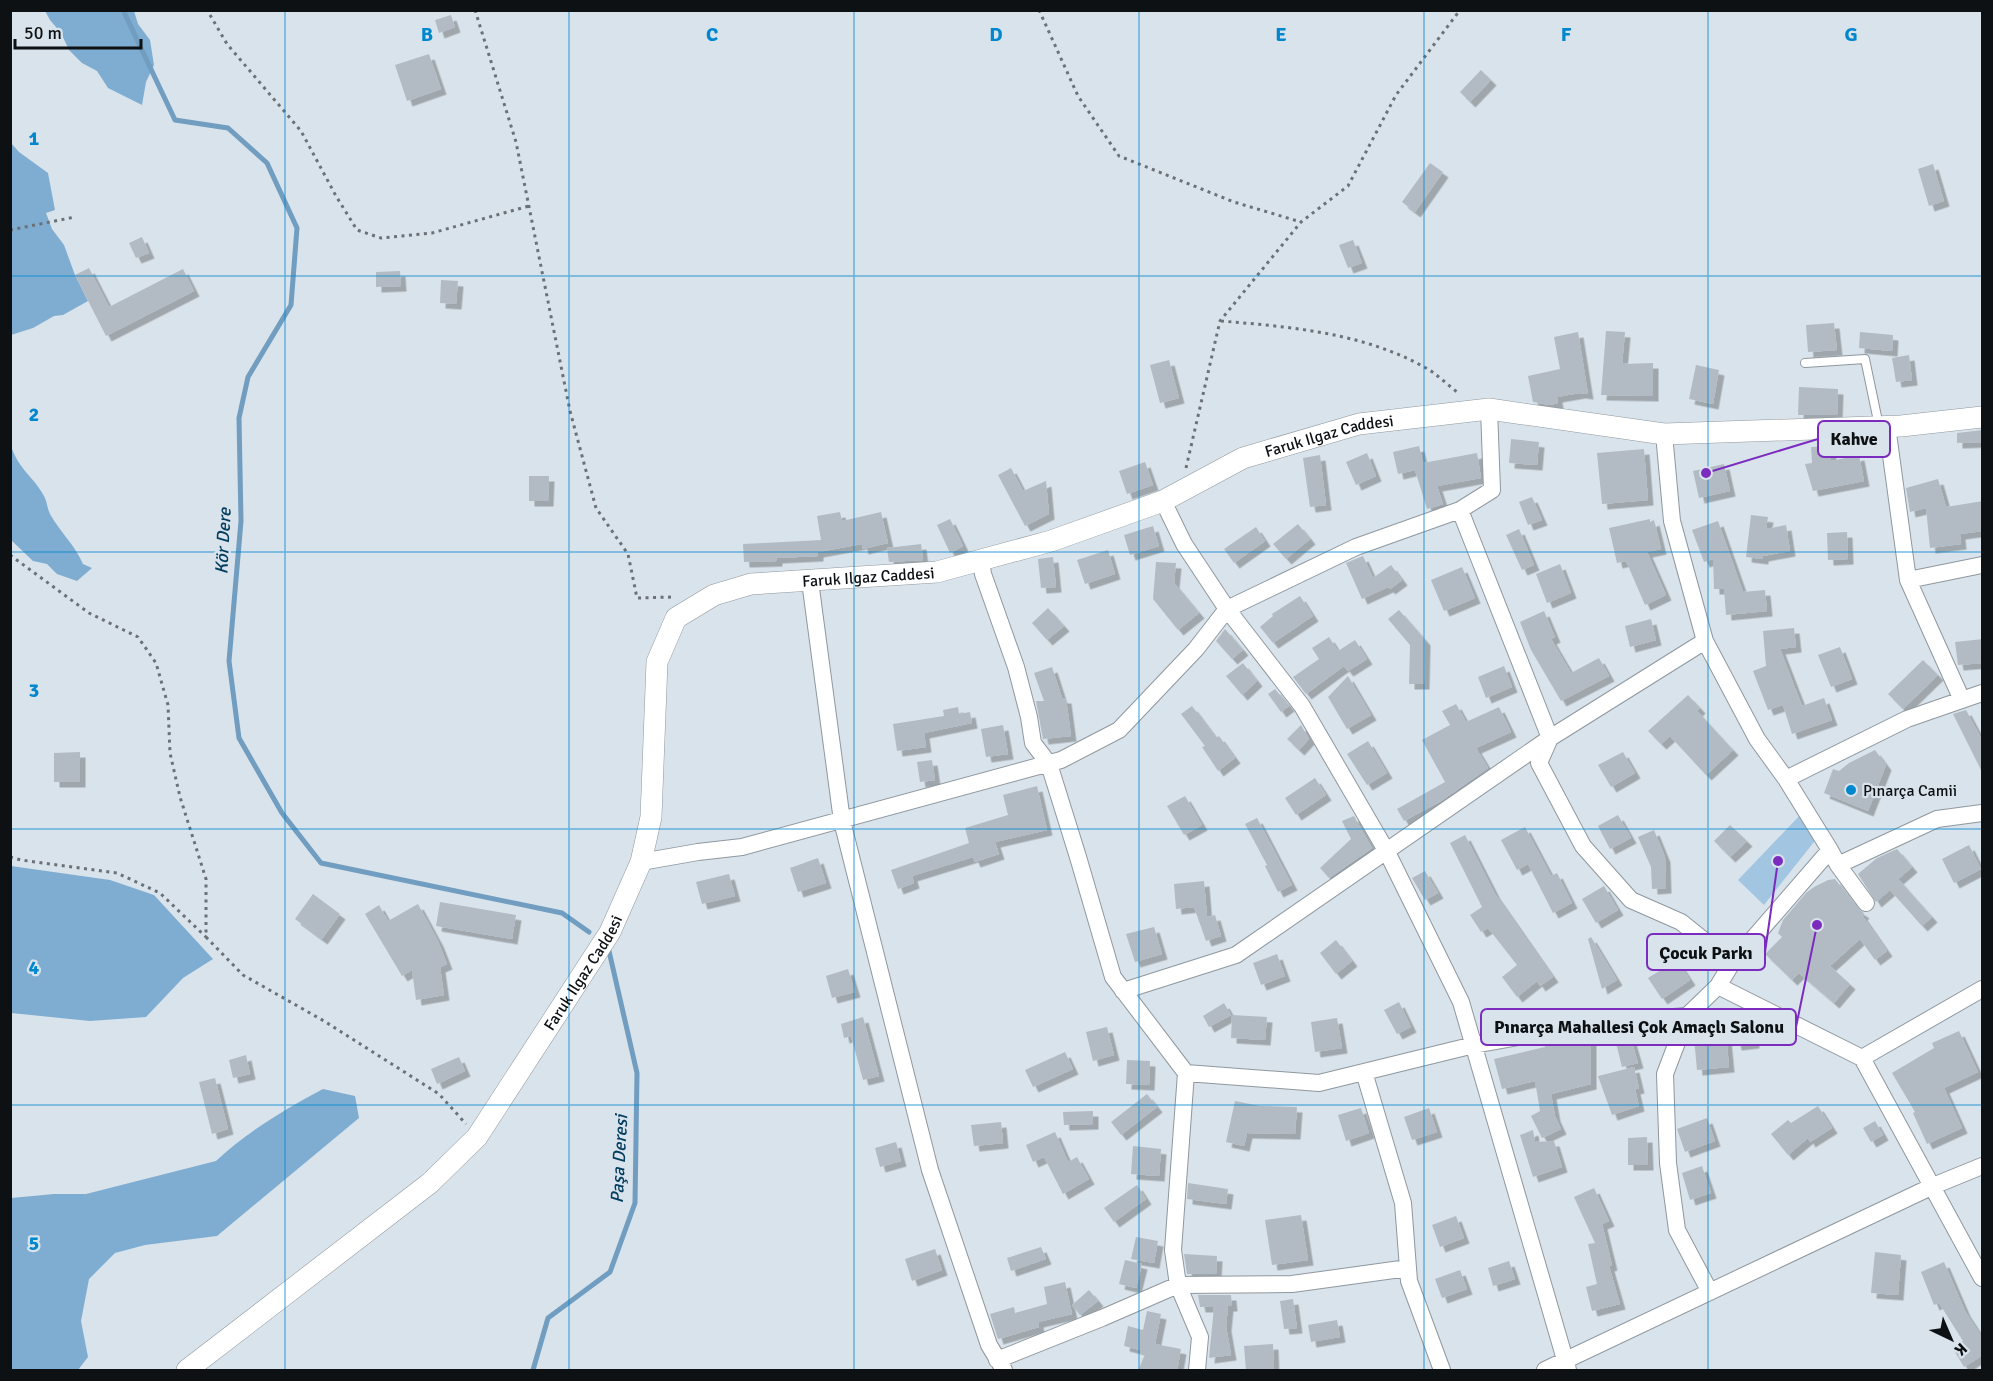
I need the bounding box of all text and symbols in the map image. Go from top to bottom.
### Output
scale bar [15,12,141,50]
text: 50 m [24,22,62,44]
text: B [421,22,433,47]
text: C [706,22,718,47]
text: D [989,22,1003,47]
text: E [1275,22,1287,47]
text: F [1561,22,1572,47]
text: G [1844,22,1858,47]
text: 1 [29,126,40,151]
text: 2 [29,402,39,427]
street label: Faruk Ilgaz Caddesi [1262,411,1395,462]
callout: Kahve [1818,421,1890,457]
text: Kahve [1830,428,1878,450]
water label: Kör Dere [210,506,236,575]
street label: Faruk Ilgaz Caddesi [801,563,935,592]
text: 3 [29,678,39,703]
place label: Pınarça Camii [1863,781,1957,801]
marker: Pınarça Camii [1844,783,1858,797]
street label: Faruk Ilgaz Caddesi [540,912,627,1035]
callout: Çocuk Parkı [1647,934,1765,970]
text: Çocuk Parkı [1659,942,1753,964]
text: 4 [29,955,40,980]
callout: Pınarça Mahallesi Çok Amaçlı Salonu [1481,1009,1796,1045]
text: Pınarça Mahallesi Çok Amaçlı Salonu [1494,1016,1784,1038]
water label: Paşa Deresi [606,1112,632,1204]
text: 5 [29,1231,39,1256]
north arrow [1921,1309,1981,1369]
text: K [1950,1338,1971,1360]

